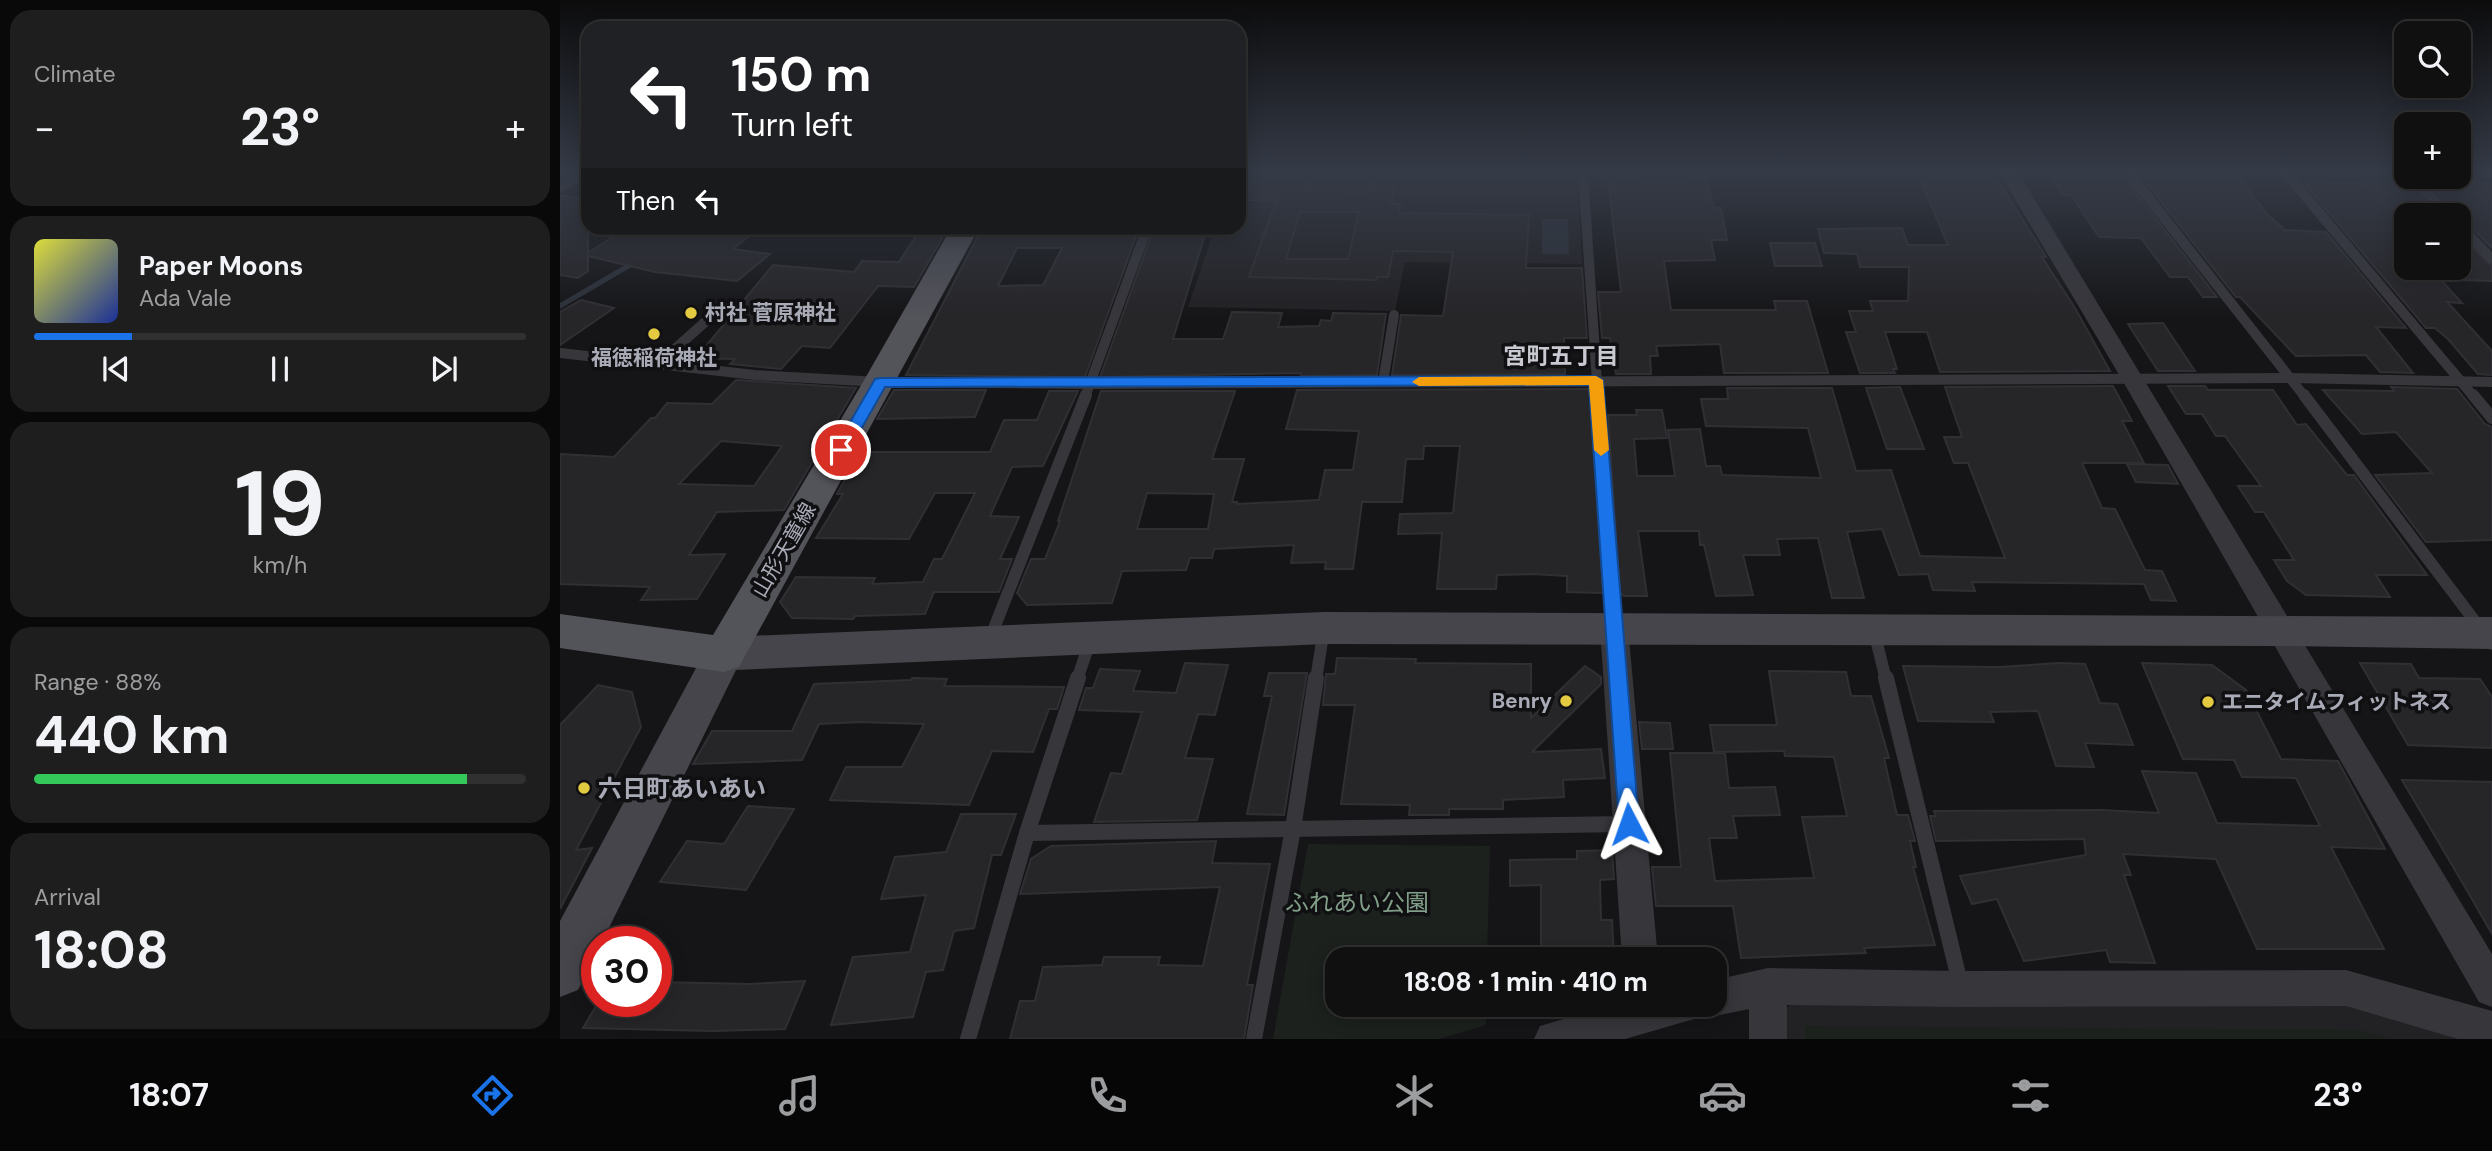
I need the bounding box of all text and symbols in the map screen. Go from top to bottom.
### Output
map controls [2394,21,2471,280]
button: search [2394,21,2471,98]
text: 150 m [731,42,871,106]
icon: left [616,49,707,140]
text: Climate [34,59,116,89]
text: 23° [240,93,320,161]
text: − [34,103,55,153]
text: + [505,103,526,153]
text: Turn left [731,104,853,146]
button: + [2394,112,2471,189]
icon: left [689,182,727,220]
text: Then [616,184,675,218]
button: − [2394,203,2471,280]
text: Paper Moons [139,249,303,283]
text: Ada Vale [139,283,232,313]
place label: 村社 菅原神社 [705,299,836,327]
marker: 村社 菅原神社 [683,305,699,321]
marker: 福徳稲荷神社 [646,326,662,342]
district label: 宮町五丁目 [1504,341,1619,371]
place label: 福徳稲荷神社 [591,344,717,372]
icon: previous [97,350,135,388]
icon: pause [261,350,299,388]
icon: next [425,350,463,388]
pin [811,420,871,480]
icon: arrive [822,431,860,469]
text: 19 [235,445,325,563]
street label: 山形天童線 [746,498,822,602]
text: km/h [253,550,307,580]
text: Range · 88% [34,667,161,697]
place label: Benry [1492,687,1552,715]
place label: エニタイムフィットネス [2222,688,2451,716]
marker: Benry [1558,693,1574,709]
marker: エニタイムフィットネス [2200,694,2216,710]
text: 440 km [34,701,229,769]
place label: 六日町あいあい [598,773,766,804]
marker: 六日町あいあい [576,780,592,796]
position arrow [1592,787,1666,861]
text: Arrival [34,882,101,912]
park label: ふれあい公園 [1285,887,1429,918]
text: 18:08 [34,916,169,984]
speed limit sign: 30 [581,926,672,1017]
text: 18:08 · 1 min · 410 m [1404,965,1648,999]
icon: directions [468,1071,517,1120]
icon: music [775,1071,824,1120]
icon: phone [1083,1071,1132,1120]
icon: climate [1390,1071,1439,1120]
icon: car [1698,1071,1747,1120]
icon: filters [2006,1071,2055,1120]
text: 18:07 [129,1074,209,1116]
text: 23° [2313,1074,2363,1116]

